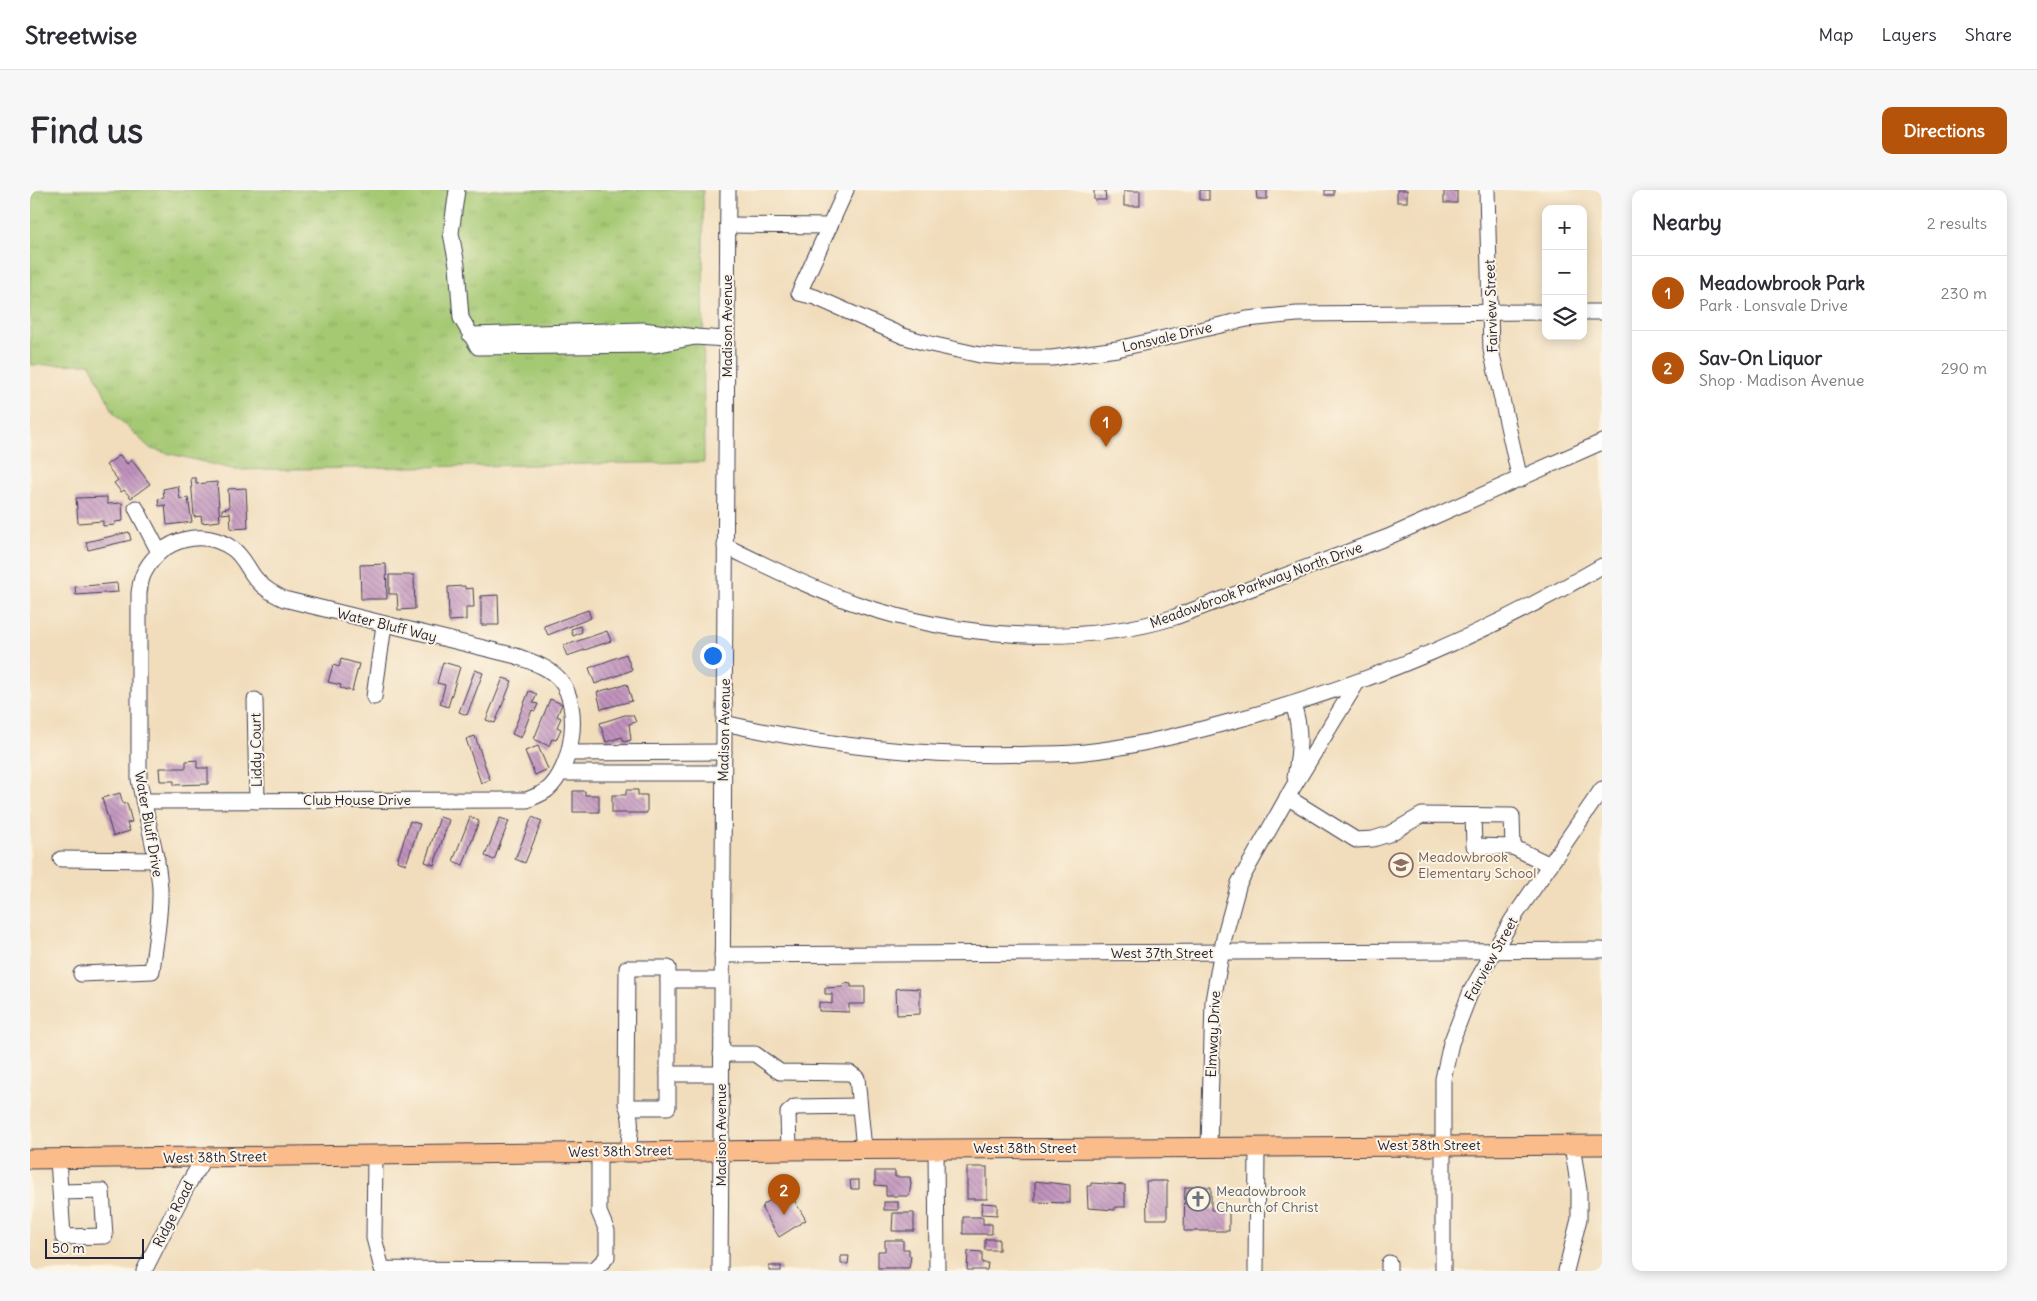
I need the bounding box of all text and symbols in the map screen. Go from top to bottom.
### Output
text: Streetwise [25,20,137,50]
text: Map [1818,23,1853,46]
text: Layers [1881,23,1937,46]
text: Share [1965,23,2012,46]
button: Directions [1882,107,2007,154]
text: Find us [30,108,143,152]
map controls [1542,205,1587,340]
button: + [1542,205,1587,250]
text: Nearby [1652,209,1722,236]
text: 2 results [1927,213,1987,233]
button: − [1542,250,1587,295]
street label: Fairview Street [1480,259,1502,353]
text: Meadowbrook Park [1699,271,1865,295]
street label: Madison Avenue [718,274,736,378]
text: 1 [1665,283,1671,303]
text: 230 m [1941,283,1987,303]
button: layers [1542,295,1587,340]
text: Park · Lonsvale Drive [1699,295,1848,315]
street label: Lonsvale Drive [1120,318,1214,356]
text: Sav-On Liquor [1699,346,1822,370]
text: 2 [1664,358,1672,378]
text: 290 m [1941,358,1987,378]
text: Shop · Madison Avenue [1699,370,1864,390]
pin: 1 [1090,406,1122,447]
street label: Meadowbrook Parkway North Drive [1147,538,1365,632]
street label: Water Bluff Way [335,604,439,646]
your location [700,643,726,669]
street label: Madison Avenue [714,678,734,782]
street label: Liddy Court [246,713,266,787]
street label: Water Bluff Drive [131,770,167,878]
street label: Club House Drive [303,791,411,809]
place label: Meadowbrook Elementary School [1418,848,1536,882]
school or university icon: Meadowbrook Elementary School [1388,852,1414,878]
street label: Fairview Street [1461,914,1522,1004]
street label: West 37th Street [1111,944,1214,962]
street label: Elmway Drive [1202,990,1224,1078]
street label: Madison Avenue [712,1083,730,1187]
street label: West 38th Street [1377,1136,1481,1154]
street label: West 38th Street [973,1139,1077,1157]
street label: West 38th Street [568,1141,672,1161]
street label: West 38th Street [163,1147,267,1167]
pin: 2 [768,1174,800,1215]
street label: Ridge Road [149,1178,197,1250]
place label: Meadowbrook Church of Christ [1216,1182,1319,1216]
church icon: Meadowbrook Church of Christ [1185,1186,1211,1212]
scale bar [45,1236,144,1259]
text: 50 m [52,1239,85,1257]

